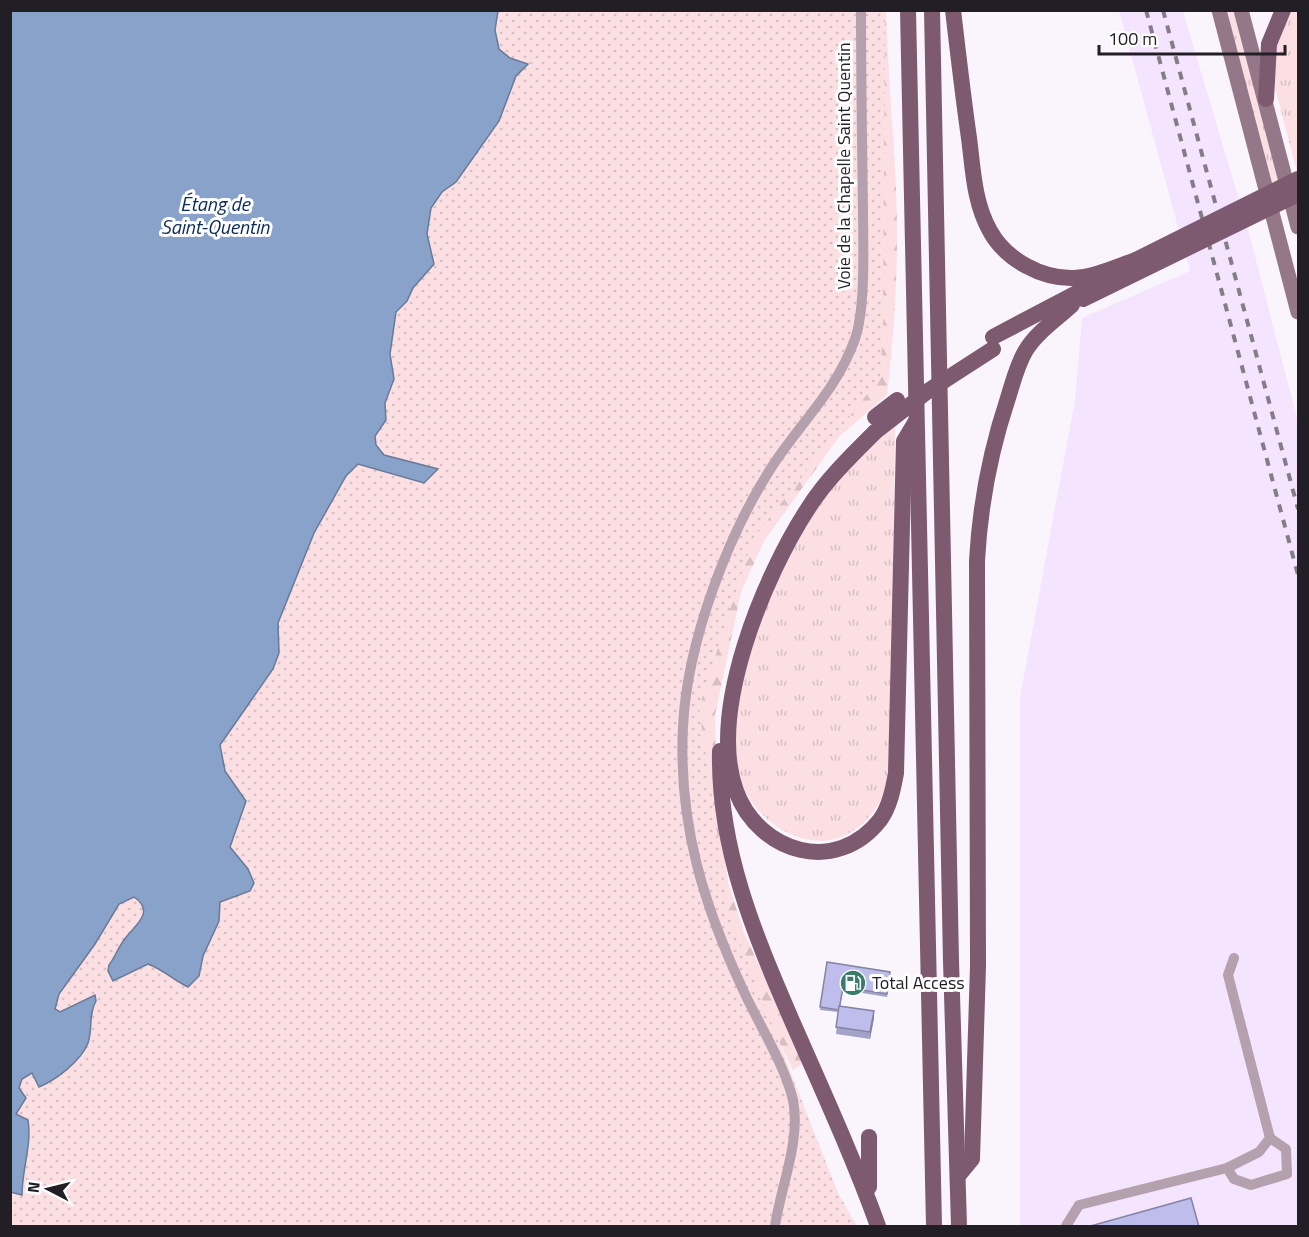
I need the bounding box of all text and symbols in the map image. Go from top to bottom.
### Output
scale bar [1099,18,1285,56]
text: 100 m [1108,25,1157,52]
street label: Voie de la Chapelle Saint Quentin [830,42,857,290]
water label: Étang de Saint-Quentin [161,188,270,242]
fuel station icon: Total Access [838,968,868,998]
place label: Total Access [872,969,965,996]
north arrow [18,1159,78,1219]
text: N [21,1180,46,1194]

